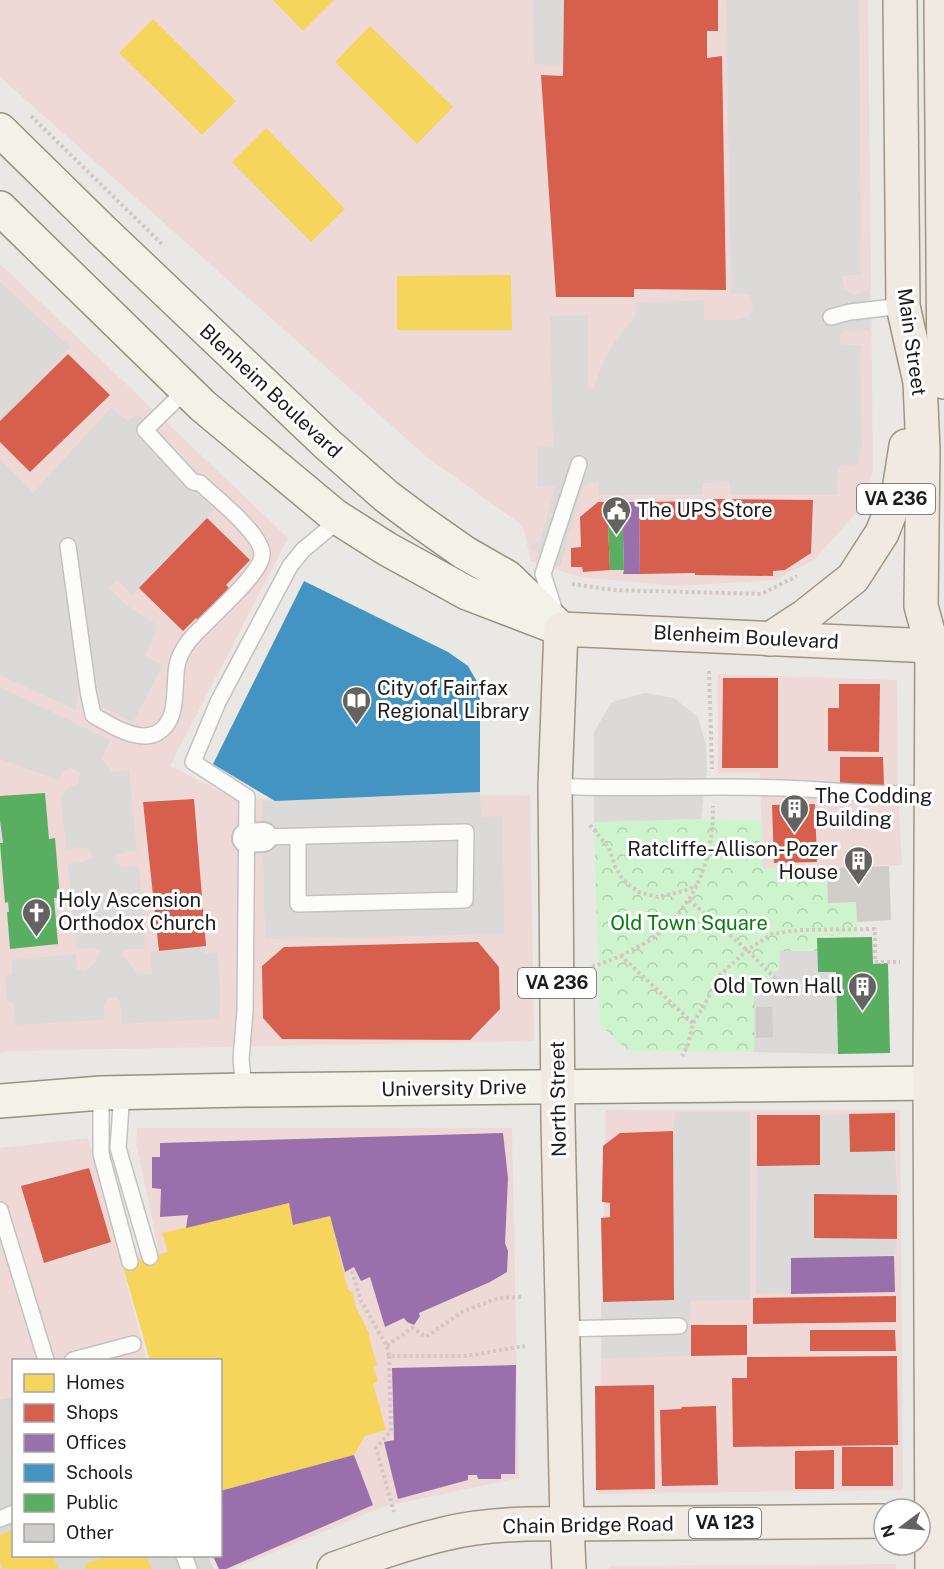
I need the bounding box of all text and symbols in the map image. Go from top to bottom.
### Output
street label: Main Street [893,287,931,397]
street label: Blenheim Boulevard [195,319,347,463]
road number: VA 236 [857,484,935,514]
public building icon: The UPS Store [600,494,632,536]
place label: The UPS Store [637,498,773,522]
street label: Blenheim Boulevard [653,620,839,654]
place label: City of Fairfax Regional Library [377,676,530,723]
library icon: City of Fairfax Regional Library [340,684,372,726]
place label: The Codding Building [815,784,933,831]
building icon: The Codding Building [778,792,810,834]
place label: Ratcliffe-Allison-Pozer House [627,837,838,884]
building icon: Ratcliffe-Allison-Pozer House [843,844,875,886]
place label: Holy Ascension Orthodox Church [58,888,216,935]
church icon: Holy Ascension Orthodox Church [21,896,53,938]
park label: Old Town Square [610,911,768,935]
road number: VA 236 [518,968,596,998]
building icon: Old Town Hall [847,970,879,1012]
place label: Old Town Hall [713,974,842,998]
street label: North Street [545,1041,571,1157]
street label: University Drive [381,1075,527,1101]
legend [12,1359,222,1557]
text: Homes [66,1372,125,1393]
text: Shops [66,1402,118,1423]
text: Offices [66,1432,126,1453]
text: Schools [66,1462,133,1483]
text: Public [66,1492,118,1513]
north arrow [872,1497,932,1557]
road number: VA 123 [689,1508,761,1538]
street label: Chain Bridge Road [502,1512,674,1538]
text: Other [66,1522,114,1543]
text: N [877,1522,899,1540]

